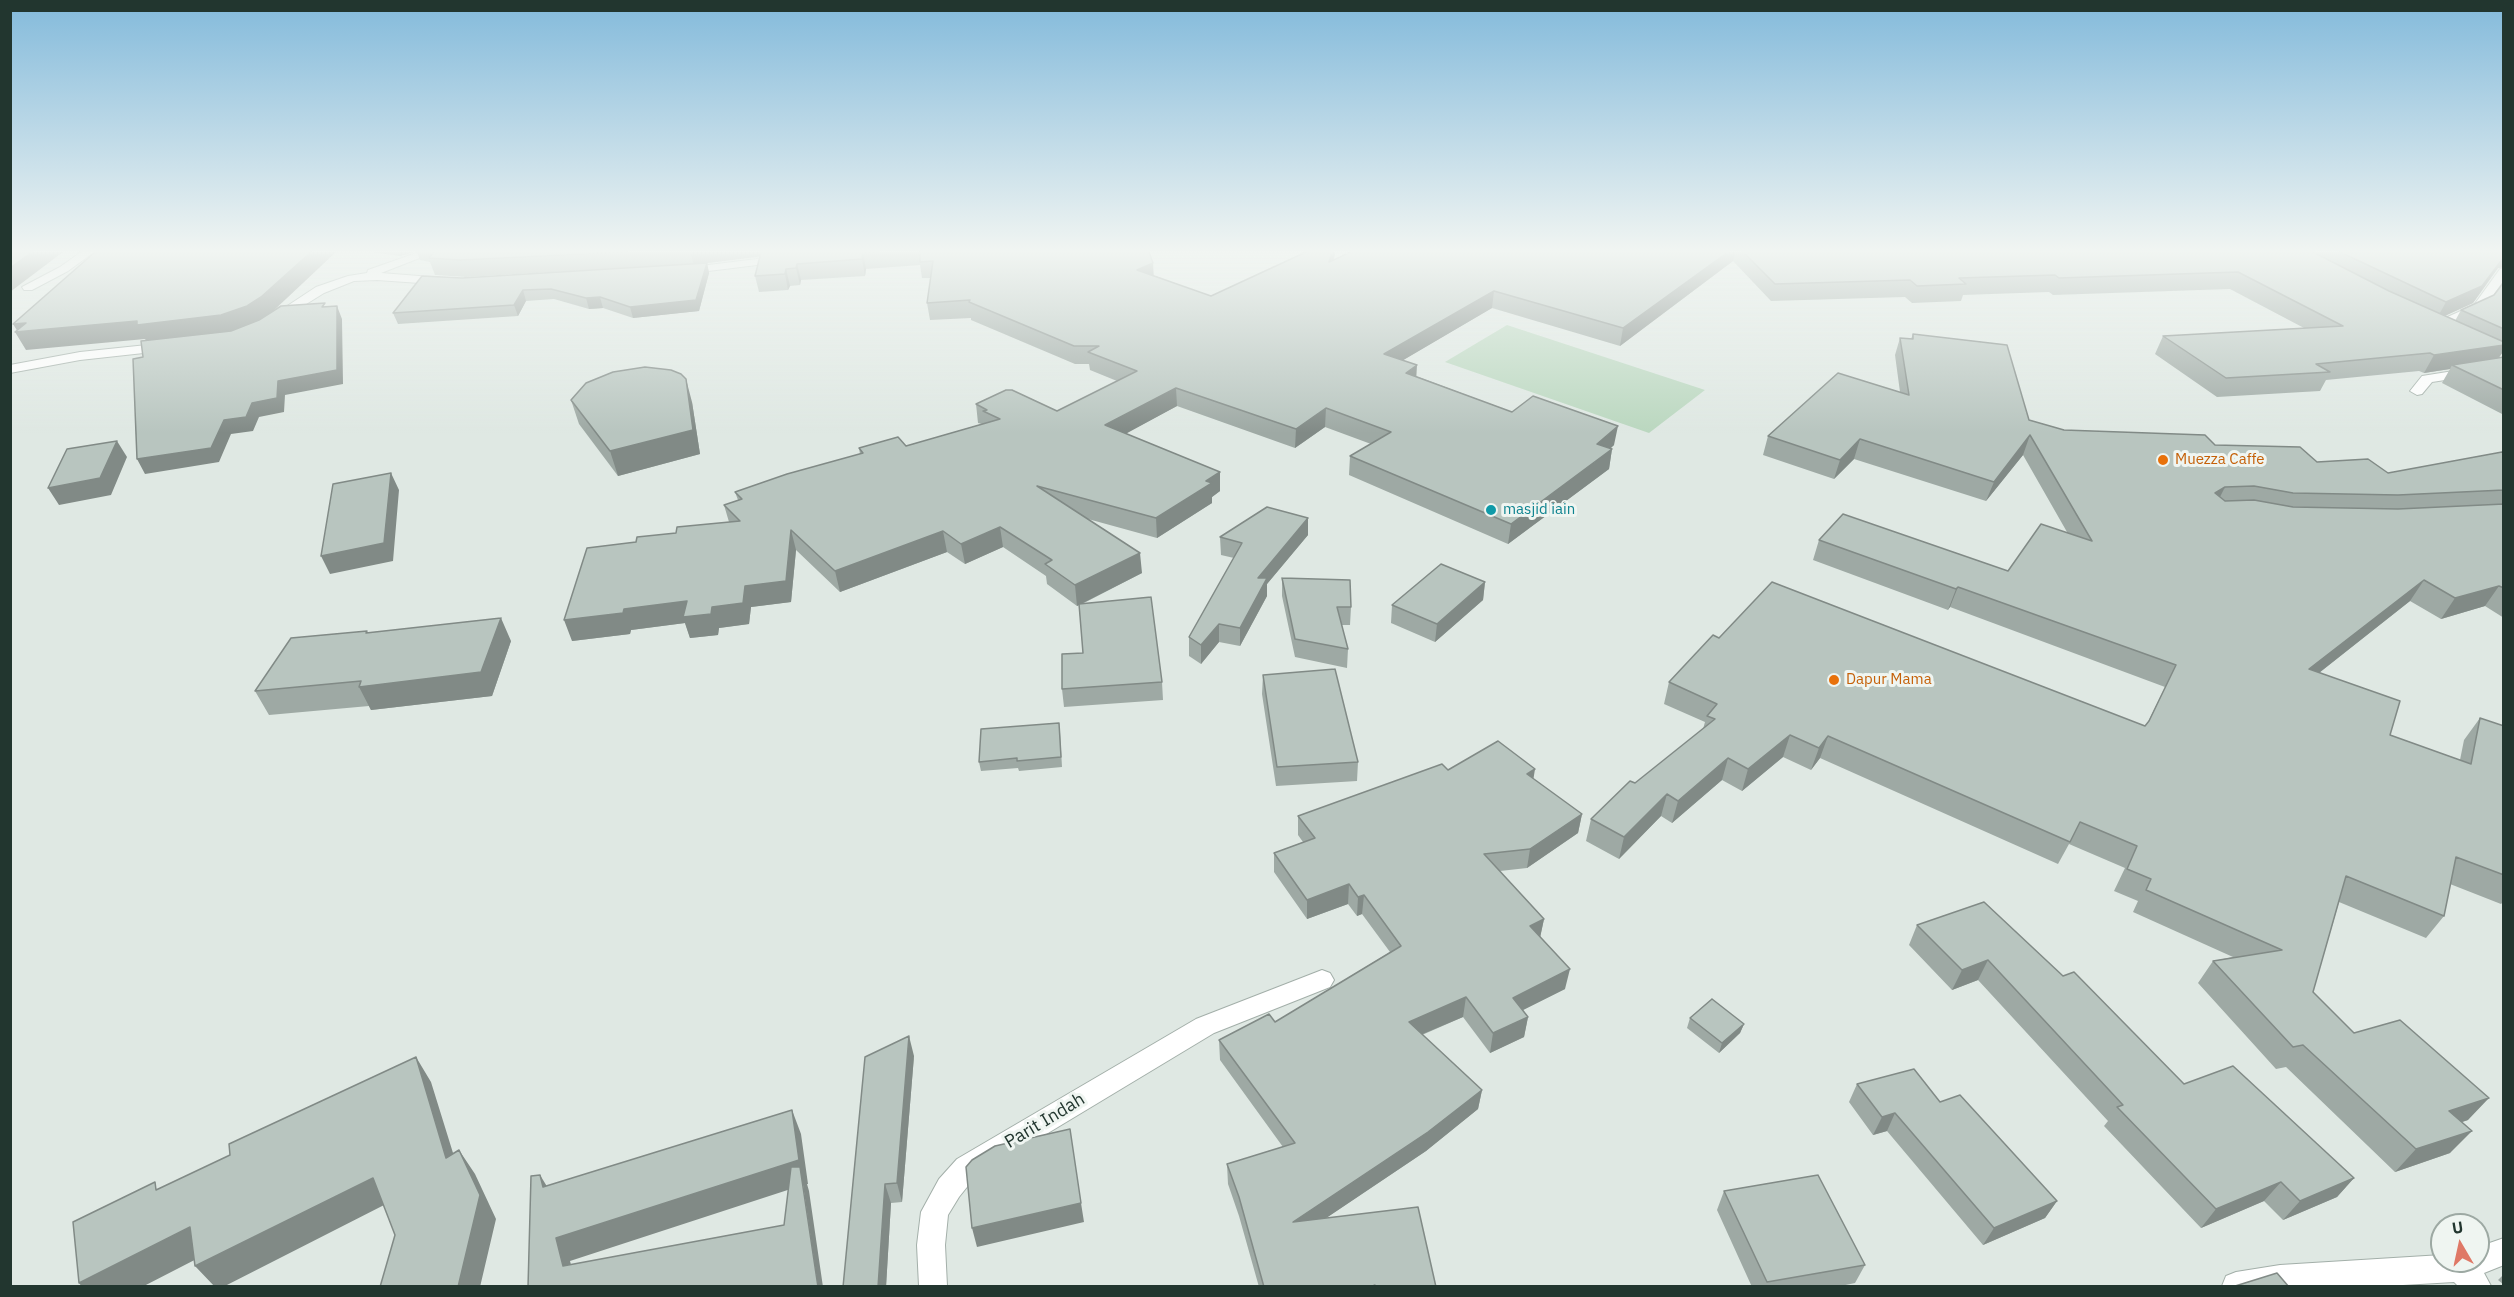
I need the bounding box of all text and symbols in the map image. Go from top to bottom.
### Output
place label: Muezza Caffe [2175,451,2265,469]
marker: Muezza Caffe [2156,453,2170,467]
place label: masjid iain [1503,501,1575,519]
marker: masjid iain [1484,503,1498,517]
place label: Dapur Mama [1846,671,1932,689]
marker: Dapur Mama [1827,673,1841,687]
street label: Parit Indah [1001,1089,1089,1153]
north arrow [2430,1213,2490,1273]
text: U [2450,1216,2465,1238]

